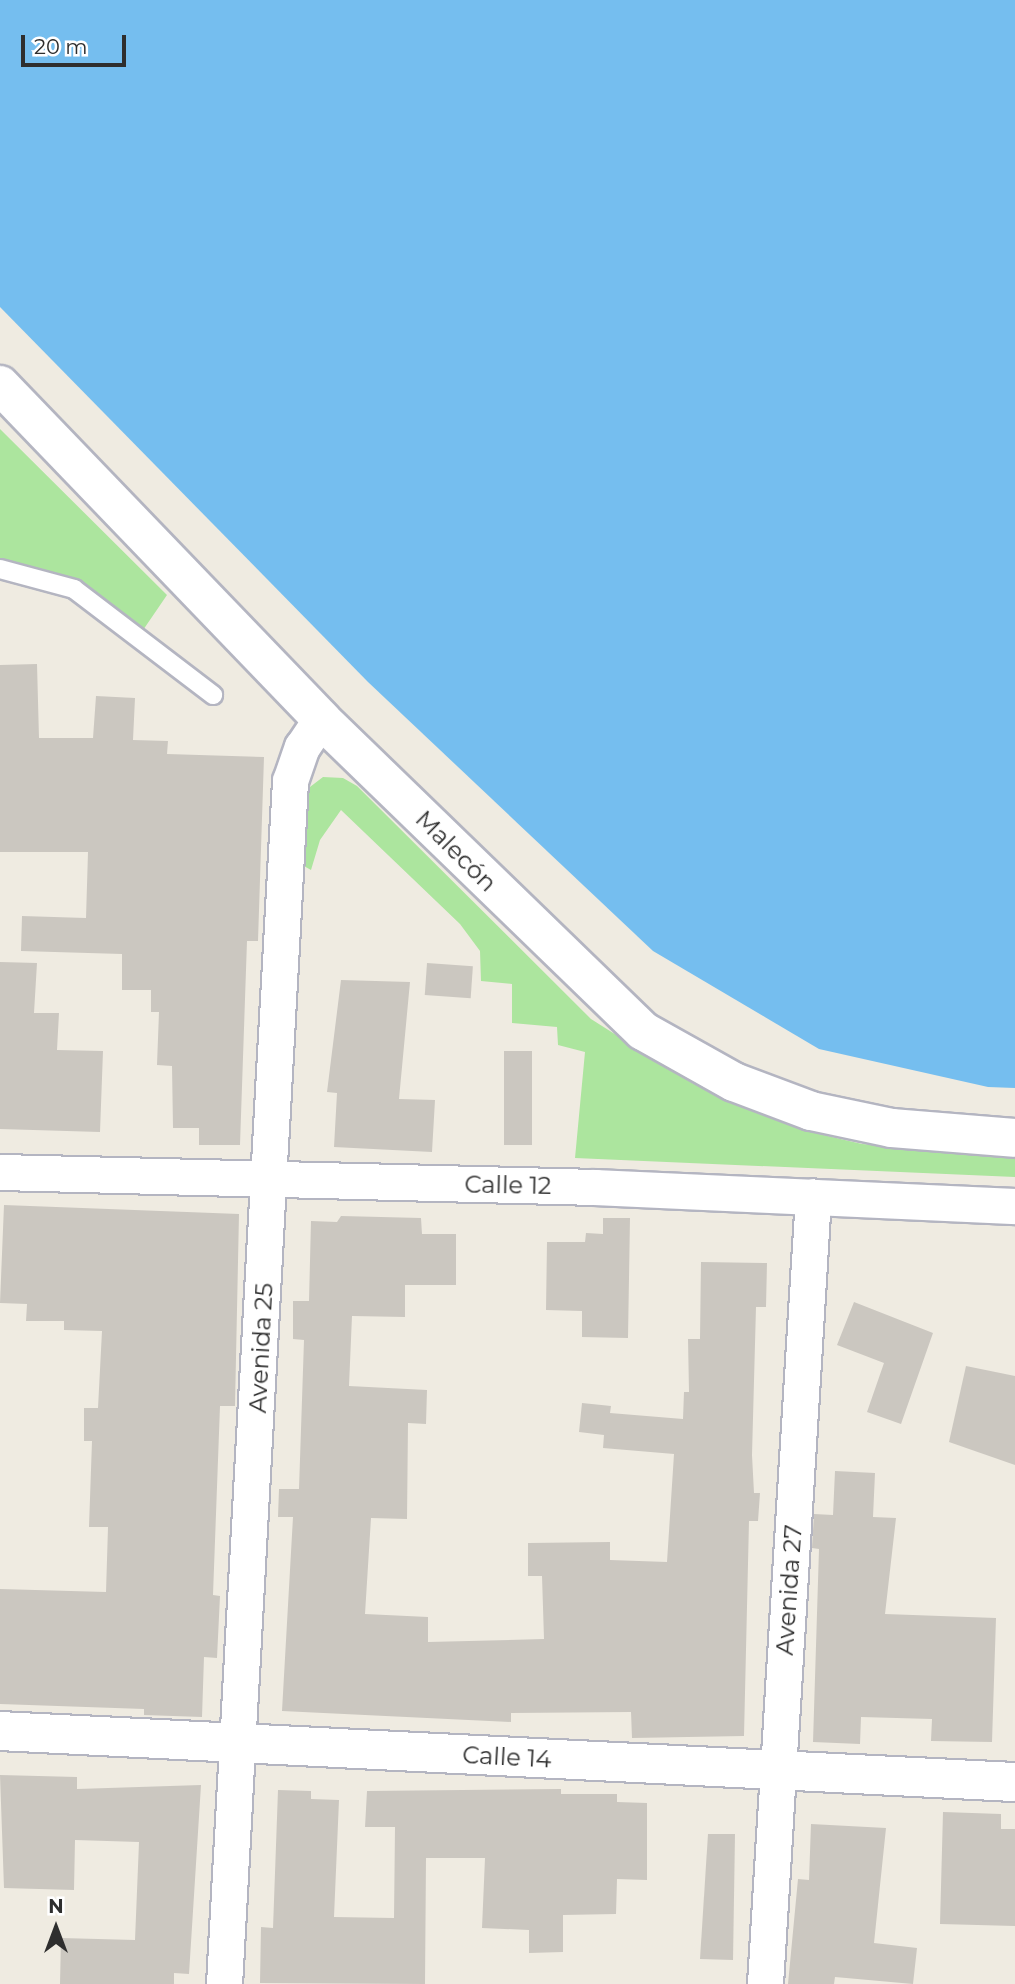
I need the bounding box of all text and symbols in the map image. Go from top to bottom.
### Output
scale bar [24,21,130,65]
text: 20 m [34,34,88,59]
street label: Malecón [410,805,502,897]
street label: Calle 12 [464,1170,552,1200]
street label: Avenida 25 [243,1282,279,1414]
street label: Avenida 27 [770,1524,808,1656]
street label: Calle 14 [462,1740,552,1774]
north arrow [21,1893,91,1963]
text: N [48,1895,64,1918]

